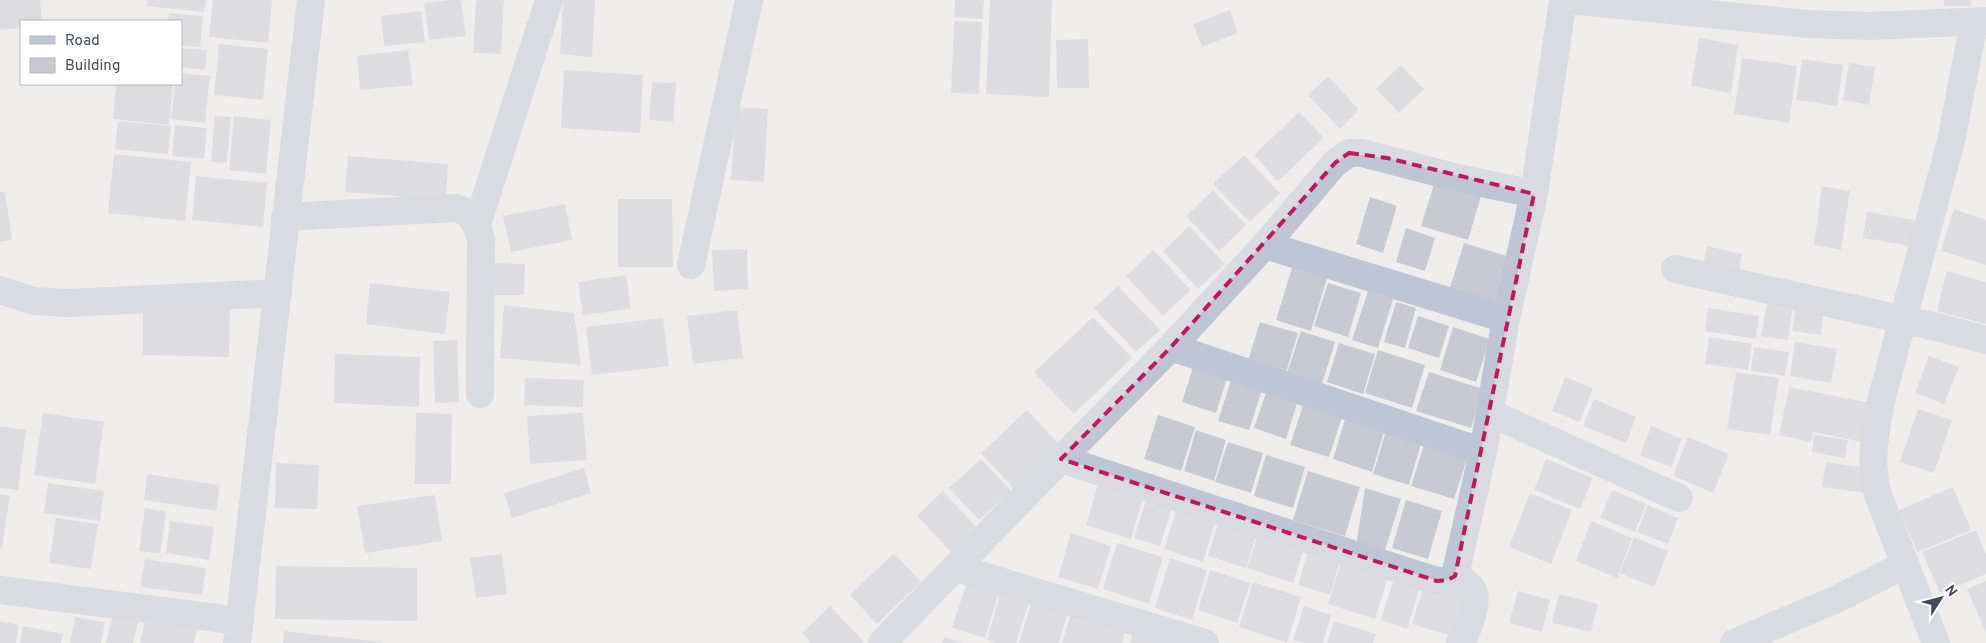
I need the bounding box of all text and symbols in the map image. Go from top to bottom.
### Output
legend [20,20,182,85]
text: Road [65,32,100,51]
text: Building [65,57,120,76]
north arrow [1916,573,1966,623]
text: N [1940,582,1960,600]

